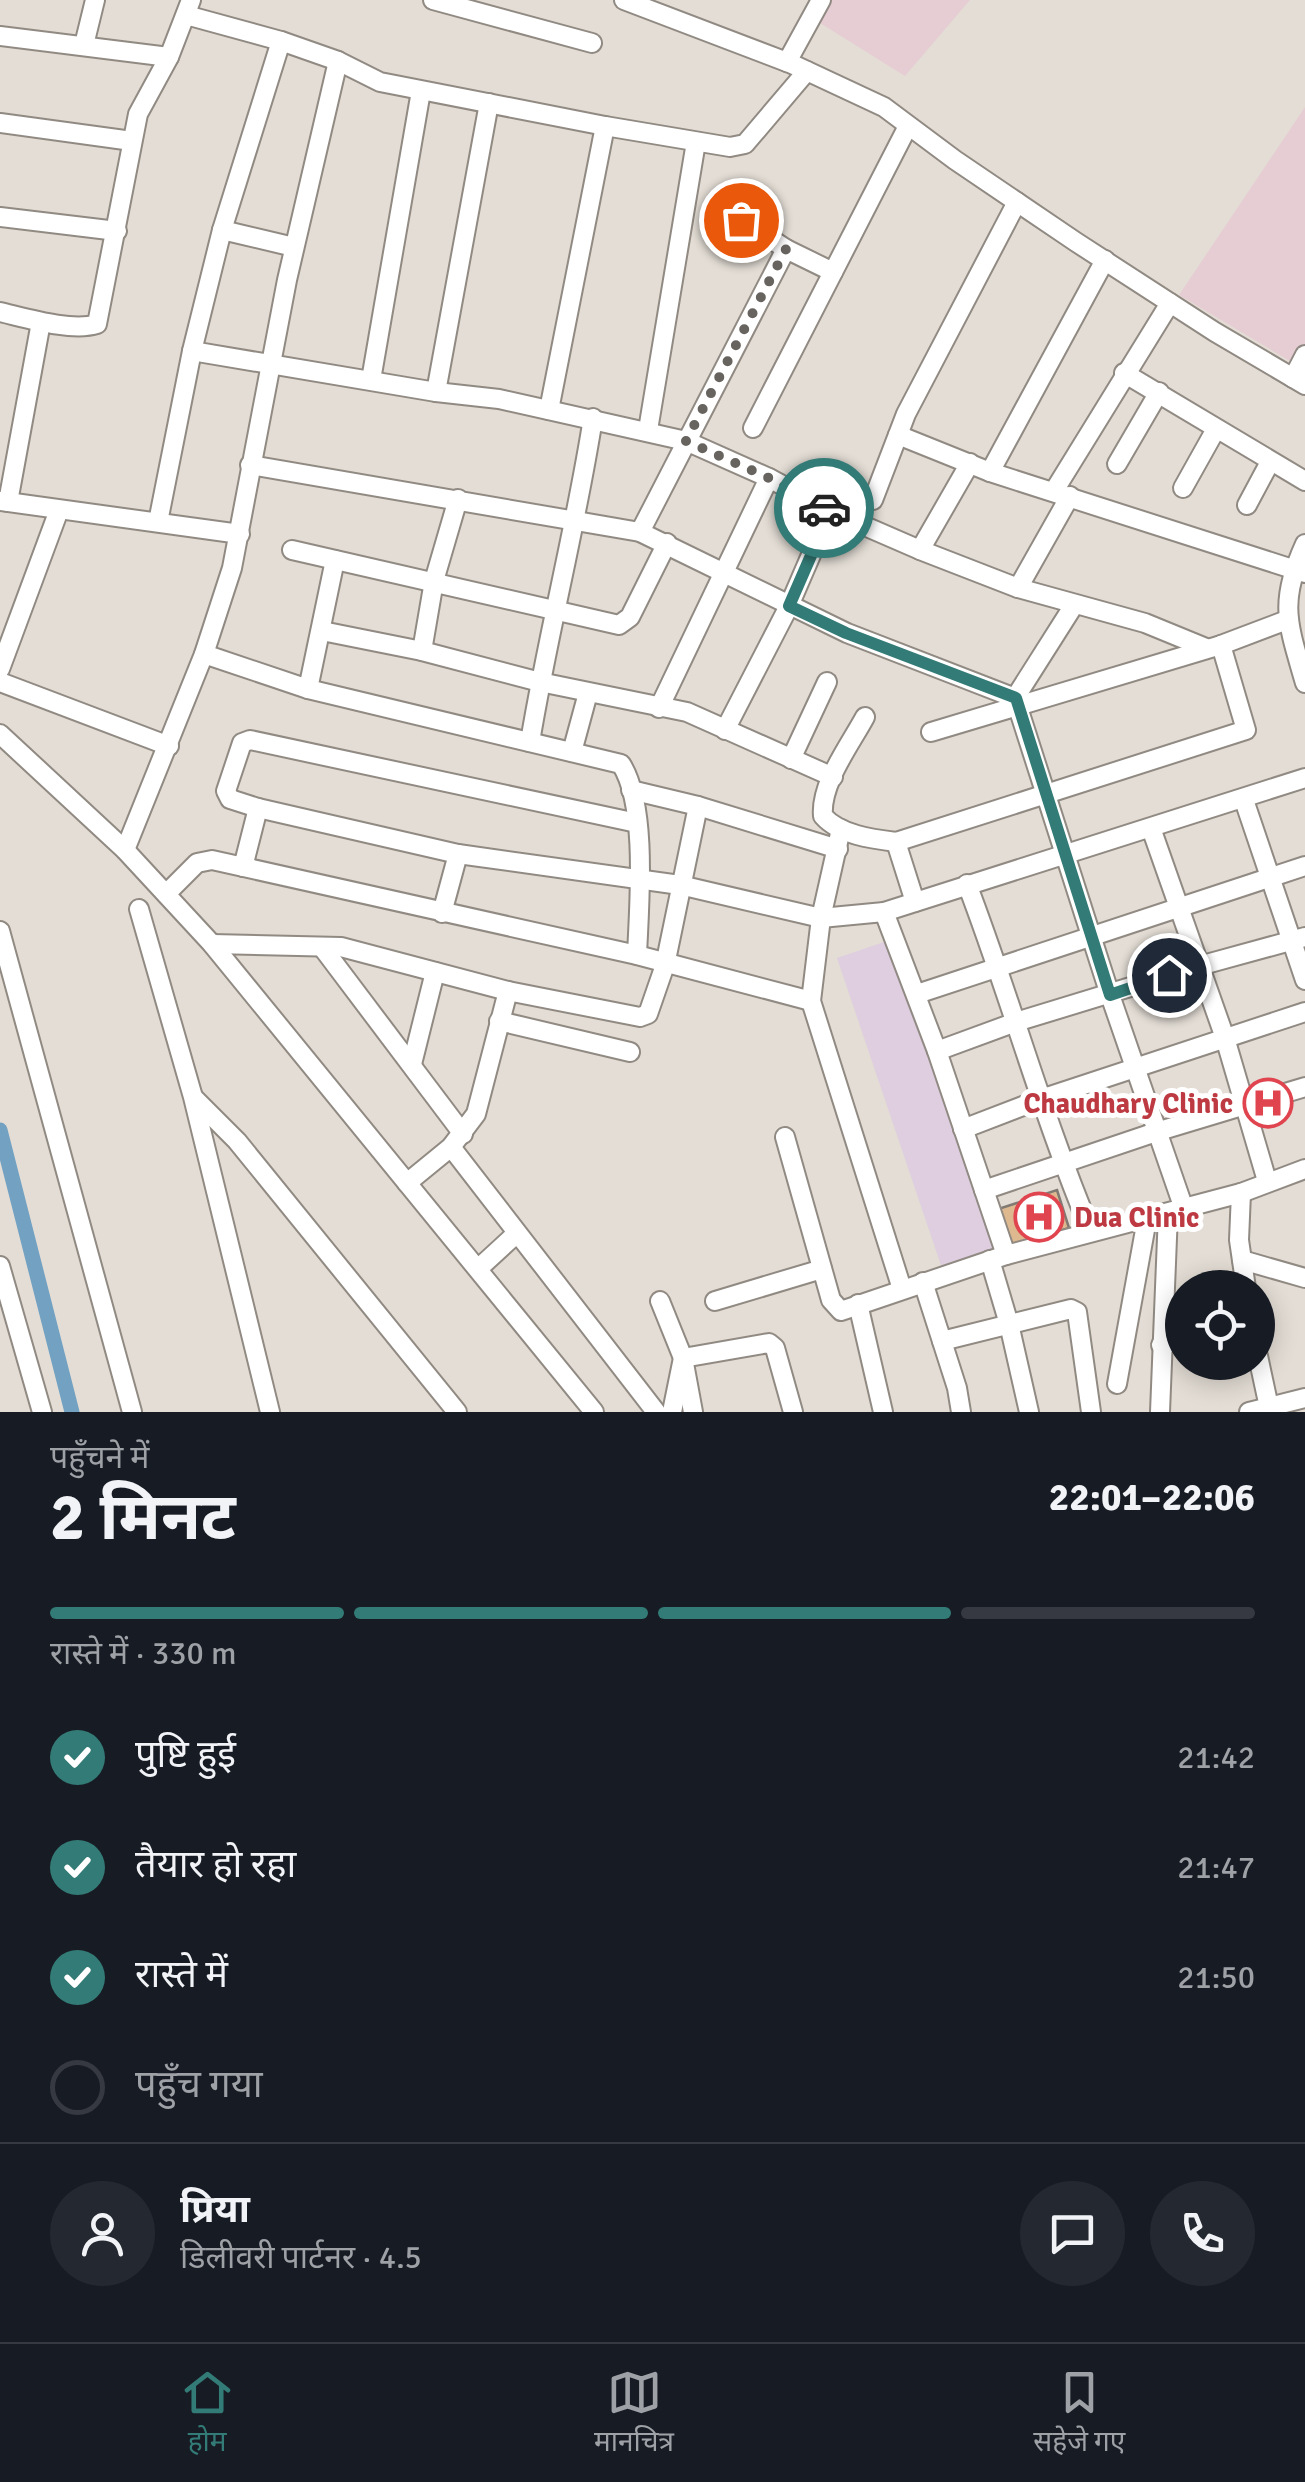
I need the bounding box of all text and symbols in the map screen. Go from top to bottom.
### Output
pin [699,178,784,263]
icon: bag [714,193,769,248]
courier [774,458,874,558]
icon: car [797,481,852,536]
pin [1127,933,1212,1018]
icon: home [1142,948,1197,1003]
hospital icon: Chaudhary Clinic [1242,1077,1294,1129]
place label: Chaudhary Clinic [1023,1087,1233,1121]
hospital icon: Dua Clinic [1013,1191,1065,1243]
place label: Dua Clinic [1074,1201,1199,1235]
map controls [1165,1270,1275,1380]
button: locate [1165,1270,1275,1380]
text: पहुँचने में [50,1438,149,1477]
text: 22:01–22:06 [1049,1474,1255,1521]
text: 2 मिनट [50,1478,236,1558]
text: रास्ते में · 330 m [50,1634,236,1673]
icon: check [50,1730,105,1785]
text: पुष्टि हुई [135,1731,236,1778]
text: 21:42 [1177,1738,1255,1777]
icon: check [50,1840,105,1895]
text: तैयार हो रहा [135,1841,296,1888]
text: 21:47 [1177,1848,1255,1887]
icon: check [50,1950,105,2005]
text: रास्ते में [135,1951,228,1998]
text: 21:50 [1177,1958,1255,1997]
text: पहुँच गया [135,2061,263,2108]
button: person [50,2181,155,2286]
button: chat [1020,2181,1125,2286]
button: phone [1150,2181,1255,2286]
text: प्रिया [180,2186,250,2233]
text: डिलीवरी पार्टनर · 4.5 [180,2238,422,2277]
tab: होम [180,2365,235,2462]
tab: मानचित्र [594,2365,674,2462]
tab: सहेजे गए [1033,2365,1125,2462]

